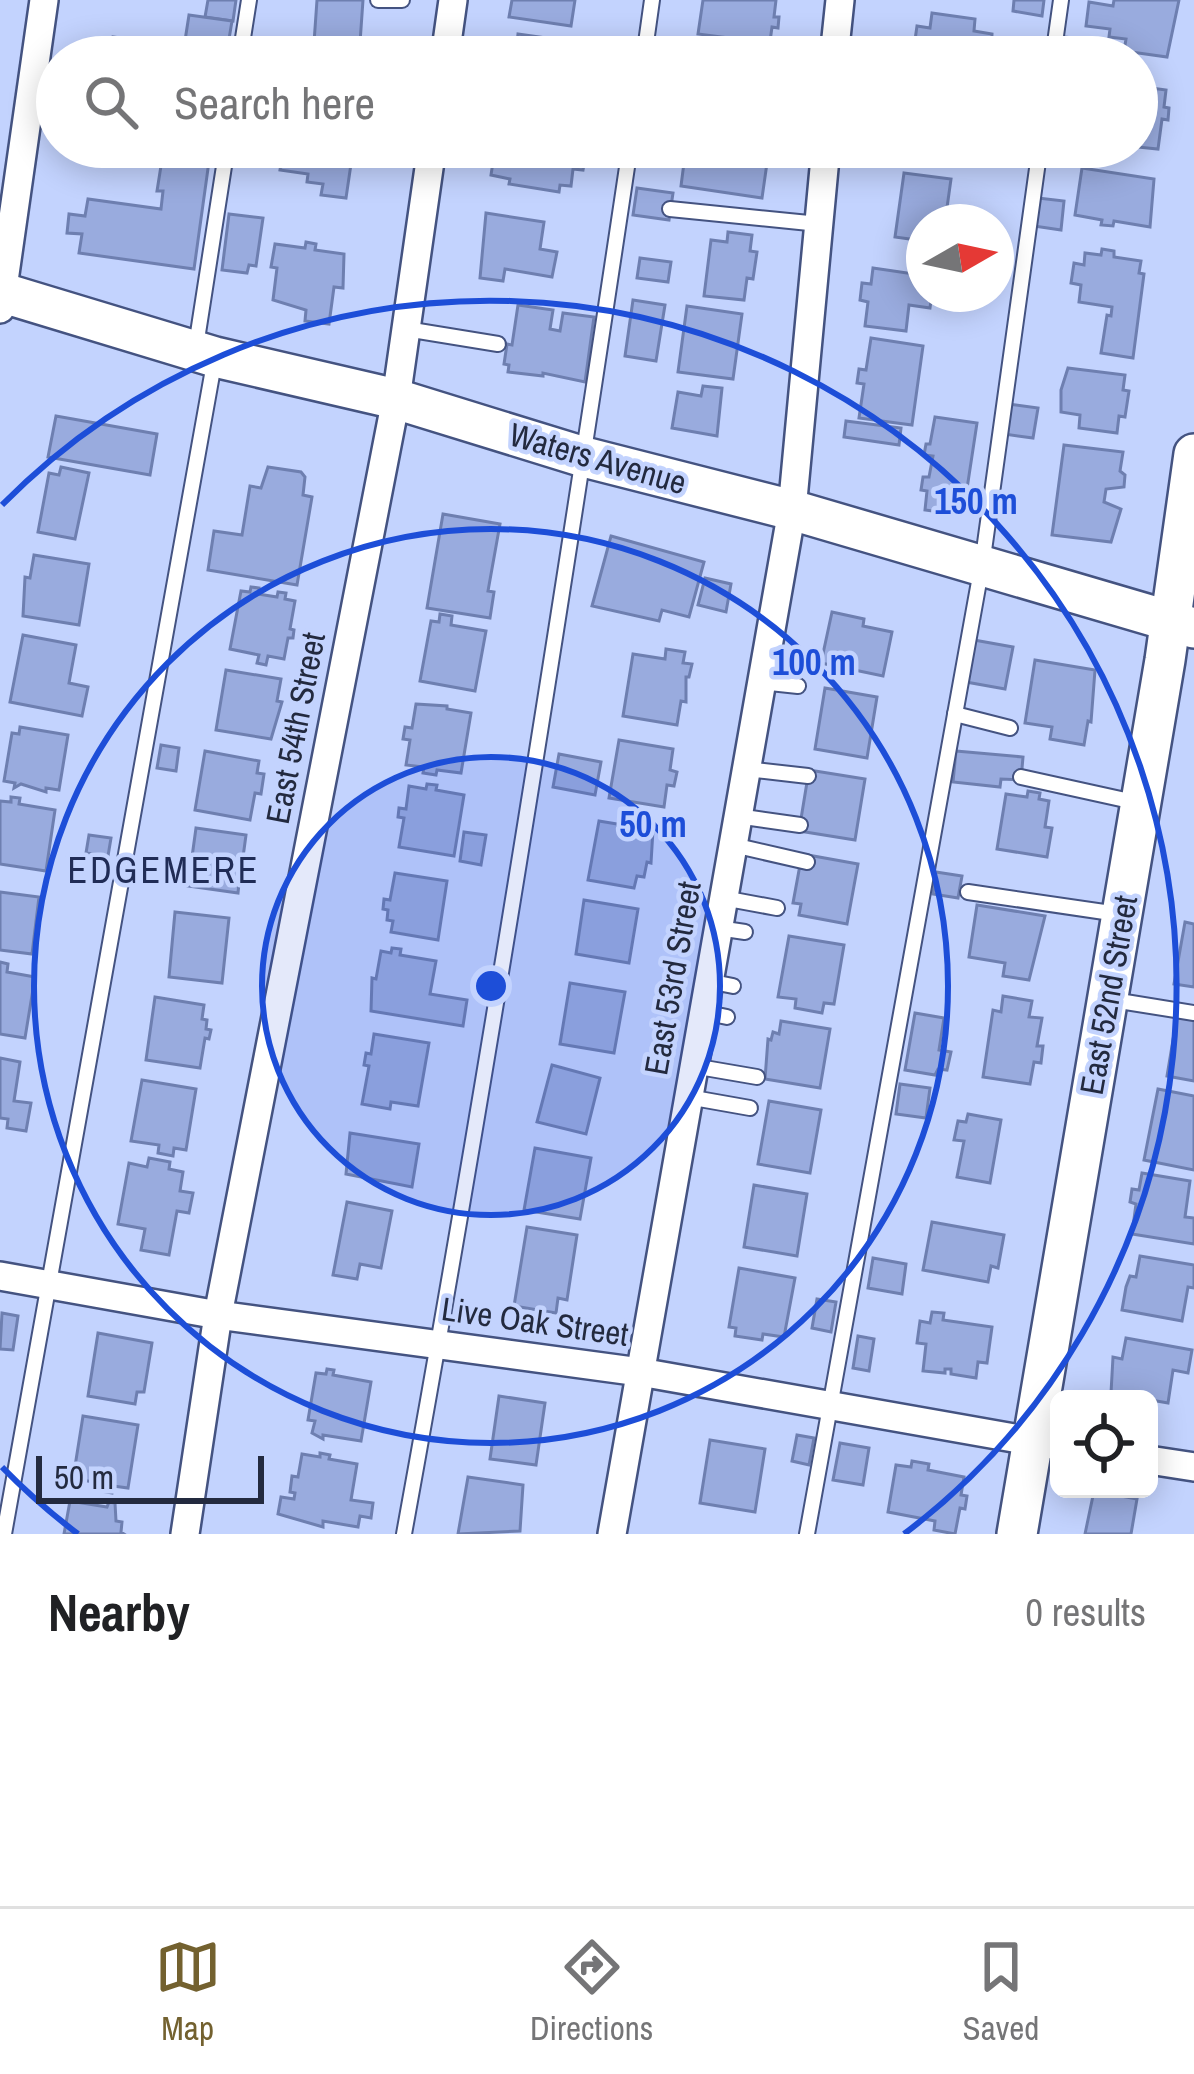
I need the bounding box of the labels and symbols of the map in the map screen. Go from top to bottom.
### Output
north arrow [906,204,1014,312]
street label: Waters Avenue [504,412,692,504]
text: 150 m [934,477,1018,525]
street label: East 54th Street [255,629,335,827]
text: 100 m [772,638,856,686]
text: 50 m [619,800,687,848]
district label: EDGEMERE [68,846,260,894]
street label: East 53rd Street [633,878,711,1078]
street label: East 52nd Street [1069,892,1147,1098]
centre of rings [470,965,512,1007]
street label: Live Oak Street [439,1286,631,1356]
scale bar [36,1450,264,1503]

